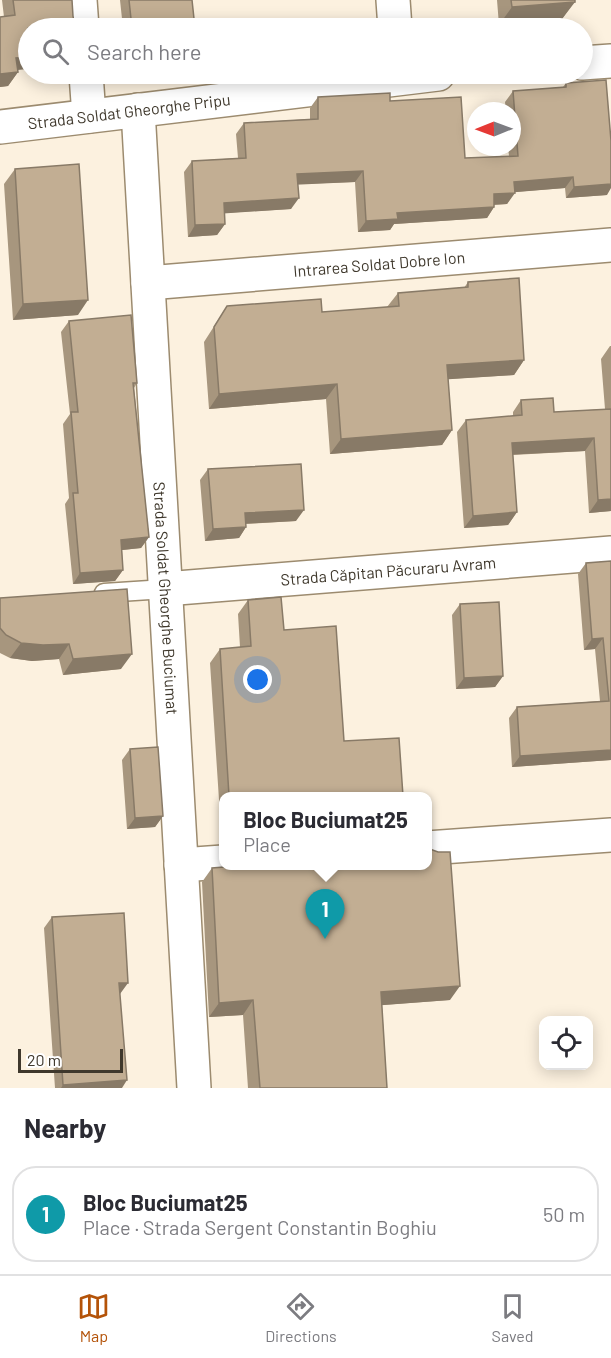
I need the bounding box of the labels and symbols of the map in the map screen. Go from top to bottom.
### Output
street label: Strada Soldat Gheorghe Pripu [27,89,231,133]
north arrow [467,102,521,156]
street label: Intrarea Soldat Dobre Ion [293,247,466,280]
street label: Strada Soldat Gheorghe Buciumat [150,481,183,715]
street label: Strada Căpitan Păcuraru Avram [280,552,497,589]
your location [243,665,272,694]
pin: 1 [306,890,344,939]
scale bar [18,1046,123,1074]

